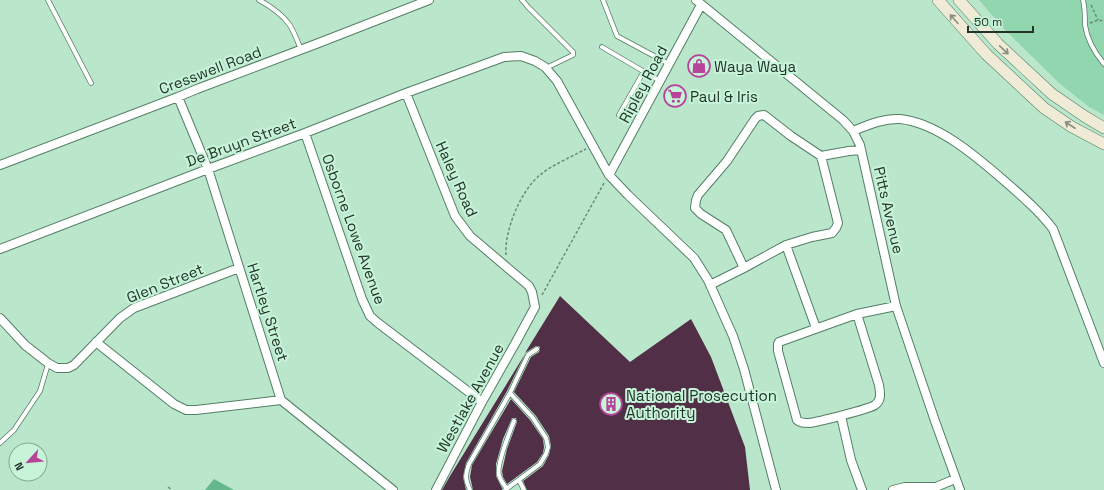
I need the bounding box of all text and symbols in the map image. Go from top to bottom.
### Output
scale bar [968,8,1033,34]
one-way arrow [950,14,959,24]
text: 50 m [974,14,1002,30]
street label: Cresswell Road [156,42,264,98]
street label: Ripley Road [615,42,671,126]
one-way arrow [999,45,1009,54]
shop icon: Waya Waya [686,53,712,79]
place label: Waya Waya [714,57,797,76]
supermarket icon: Paul & Iris [662,83,688,109]
place label: Paul & Iris [690,87,758,106]
street label: De Bruyn Street [183,113,299,171]
one-way arrow [1065,121,1076,129]
street label: Haley Road [432,138,482,220]
street label: Osborne Lowe Avenue [318,151,390,307]
street label: Pitts Avenue [870,165,908,256]
street label: Glen Street [124,259,206,307]
street label: Hartley Street [243,260,293,364]
street label: Westlake Avenue [432,340,508,456]
place label: National Prosecution Authority [626,386,777,422]
building icon: National Prosecution Authority [598,391,624,417]
north arrow [8,442,48,482]
text: N [11,460,27,473]

